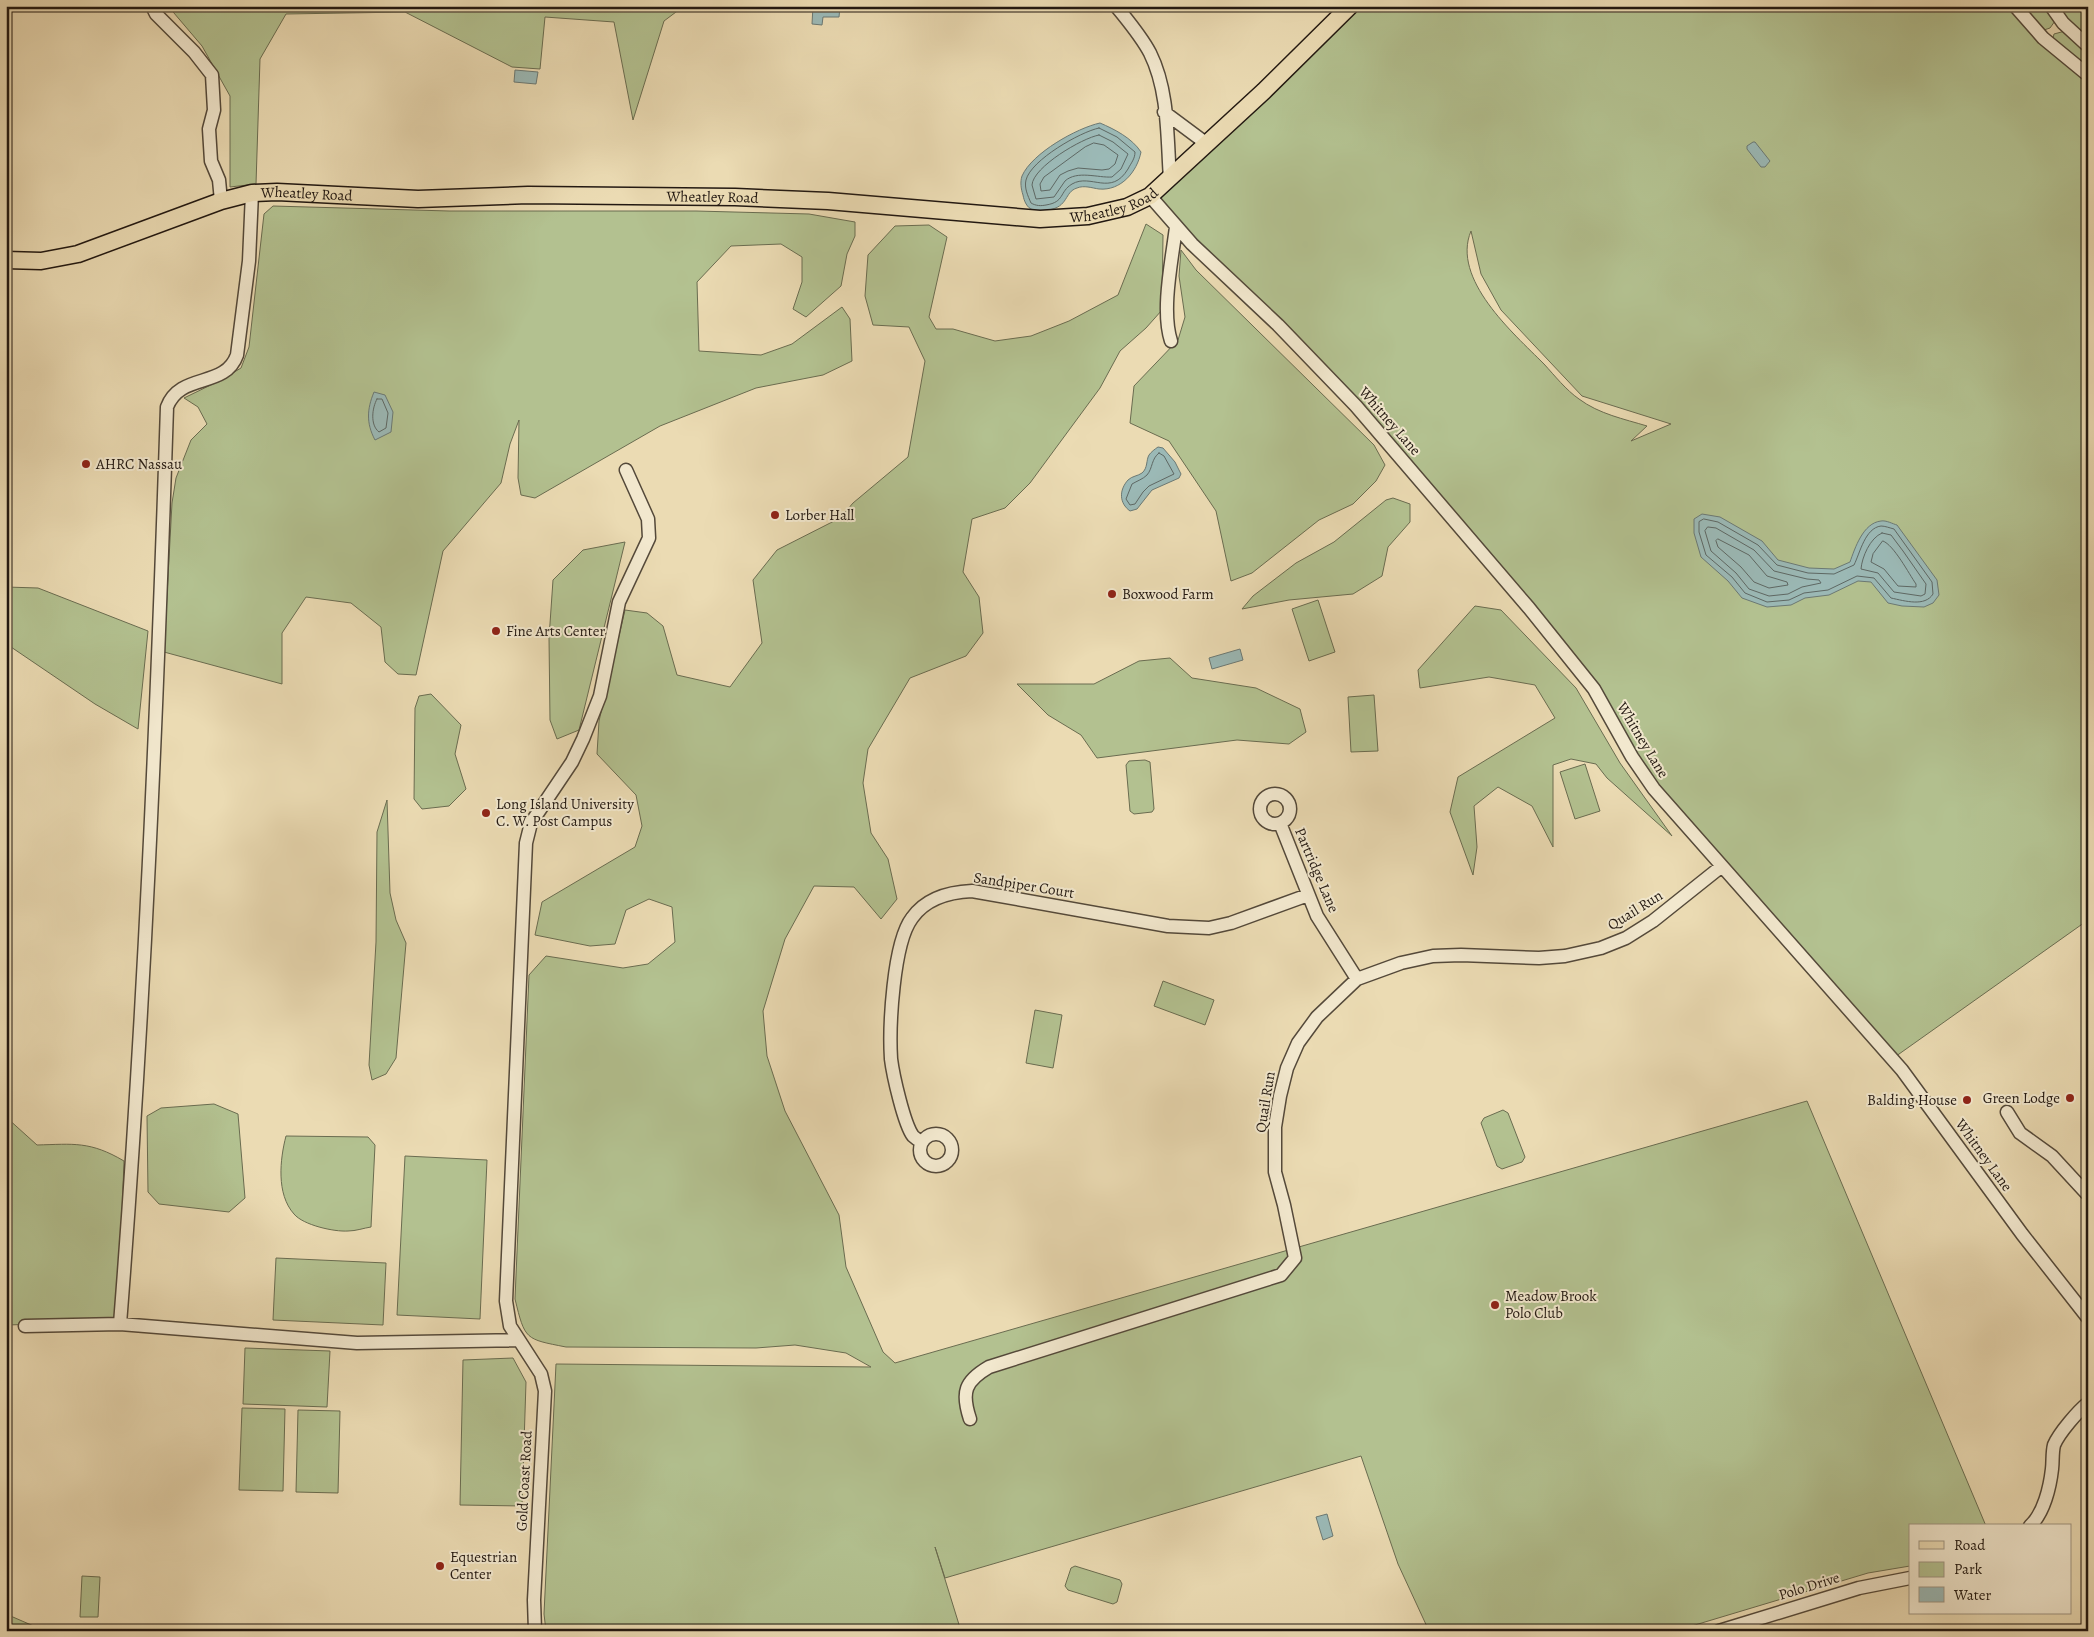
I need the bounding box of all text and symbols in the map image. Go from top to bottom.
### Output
street label: Wheatley Road [259,182,354,206]
street label: Wheatley Road [1068,183,1163,227]
street label: Wheatley Road [665,186,760,208]
street label: Whitney Lane [1354,382,1426,460]
place label: AHRC Nassau [95,454,183,474]
marker: AHRC Nassau [80,458,92,470]
place label: Lorber Hall [785,505,855,525]
marker: Lorber Hall [769,509,781,521]
place label: Boxwood Farm [1122,584,1214,604]
marker: Boxwood Farm [1106,588,1118,600]
place label: Fine Arts Center [506,621,605,641]
marker: Fine Arts Center [490,625,502,637]
street label: Whitney Lane [1612,697,1674,782]
place label: Long Island University C. W. Post Campus [496,794,634,831]
marker: Long Island University C. W. Post Campus [480,807,492,819]
street label: Partridge Lane [1290,824,1344,916]
street label: Sandpiper Court [972,867,1076,903]
street label: Quail Run [1604,885,1666,935]
street label: Quail Run [1250,1070,1280,1134]
place label: Green Lodge [1983,1088,2060,1108]
place label: Balding House [1867,1090,1957,1110]
marker: Green Lodge [2064,1092,2076,1104]
marker: Balding House [1961,1094,1973,1106]
street label: Whitney Lane [1950,1114,2017,1196]
place label: Meadow Brook Polo Club [1505,1286,1597,1323]
marker: Meadow Brook Polo Club [1489,1299,1501,1311]
street label: Gold Coast Road [511,1429,537,1532]
legend [1909,1524,2072,1614]
text: Road [1954,1535,1986,1555]
place label: Equestrian Center [450,1547,517,1584]
text: Park [1954,1559,1983,1579]
marker: Equestrian Center [434,1560,446,1572]
street label: Polo Drive [1776,1567,1842,1605]
text: Water [1953,1585,1991,1605]

